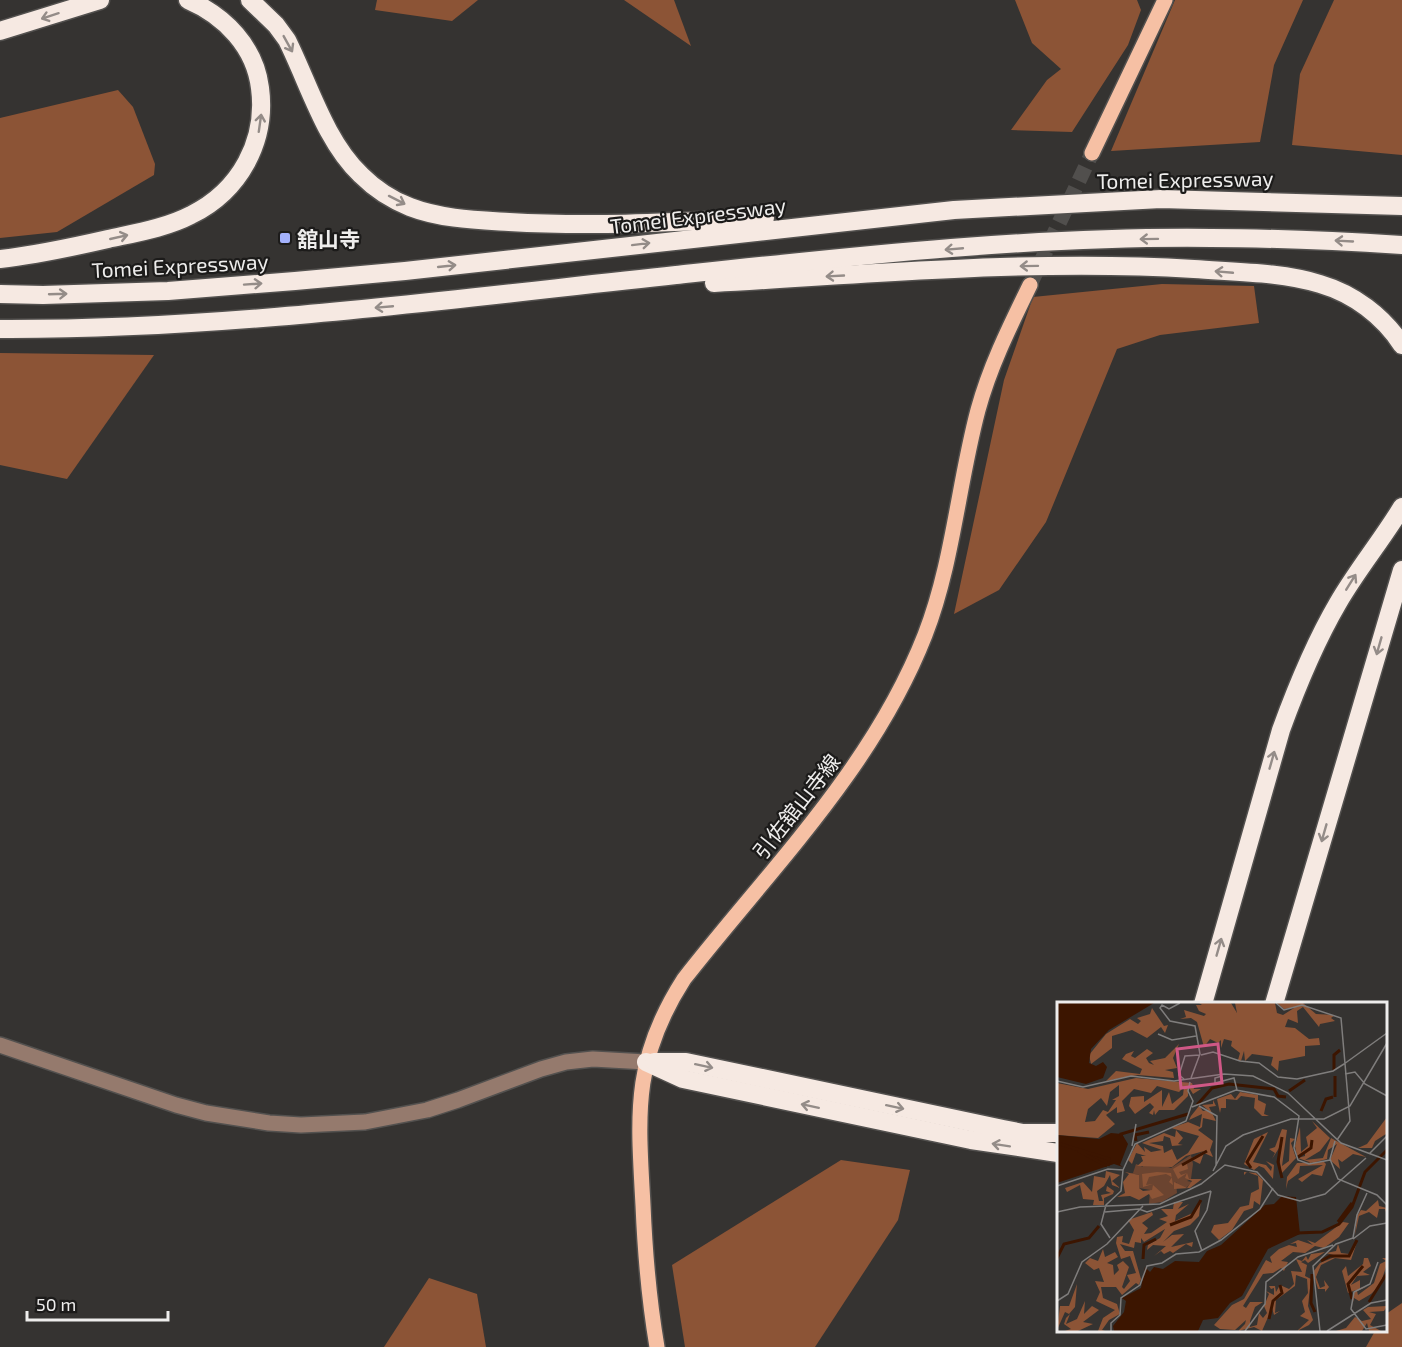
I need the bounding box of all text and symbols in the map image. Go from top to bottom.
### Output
one-way arrow [41,11,60,22]
one-way arrow [282,35,294,52]
one-way arrow [254,114,265,133]
street label: Tomei Expressway [1096,165,1274,193]
street label: Tomei Expressway [609,192,787,238]
one-way arrow [387,195,405,206]
place label: 舘山寺 [297,226,360,251]
one-way arrow [110,230,129,242]
marker: 舘山寺 [278,231,292,245]
one-way arrow [1139,233,1159,245]
one-way arrow [1334,236,1354,247]
one-way arrow [631,238,650,249]
one-way arrow [945,244,964,255]
street label: Tomei Expressway [91,248,269,282]
one-way arrow [437,260,457,271]
one-way arrow [1020,261,1040,272]
one-way arrow [1215,266,1235,277]
one-way arrow [825,271,845,282]
one-way arrow [243,279,263,290]
one-way arrow [48,289,68,300]
one-way arrow [375,302,394,313]
one-way arrow [1345,574,1357,591]
one-way arrow [1373,636,1384,655]
street label: 引佐舘山寺線 [747,749,845,863]
one-way arrow [1267,751,1278,770]
one-way arrow [1318,824,1329,843]
one-way arrow [1214,938,1225,957]
inset map [1057,1002,1387,1332]
one-way arrow [694,1061,714,1072]
one-way arrow [800,1100,820,1111]
one-way arrow [885,1101,904,1113]
one-way arrow [991,1140,1011,1151]
scale bar [27,1284,168,1322]
text: 50 m [36,1293,76,1315]

